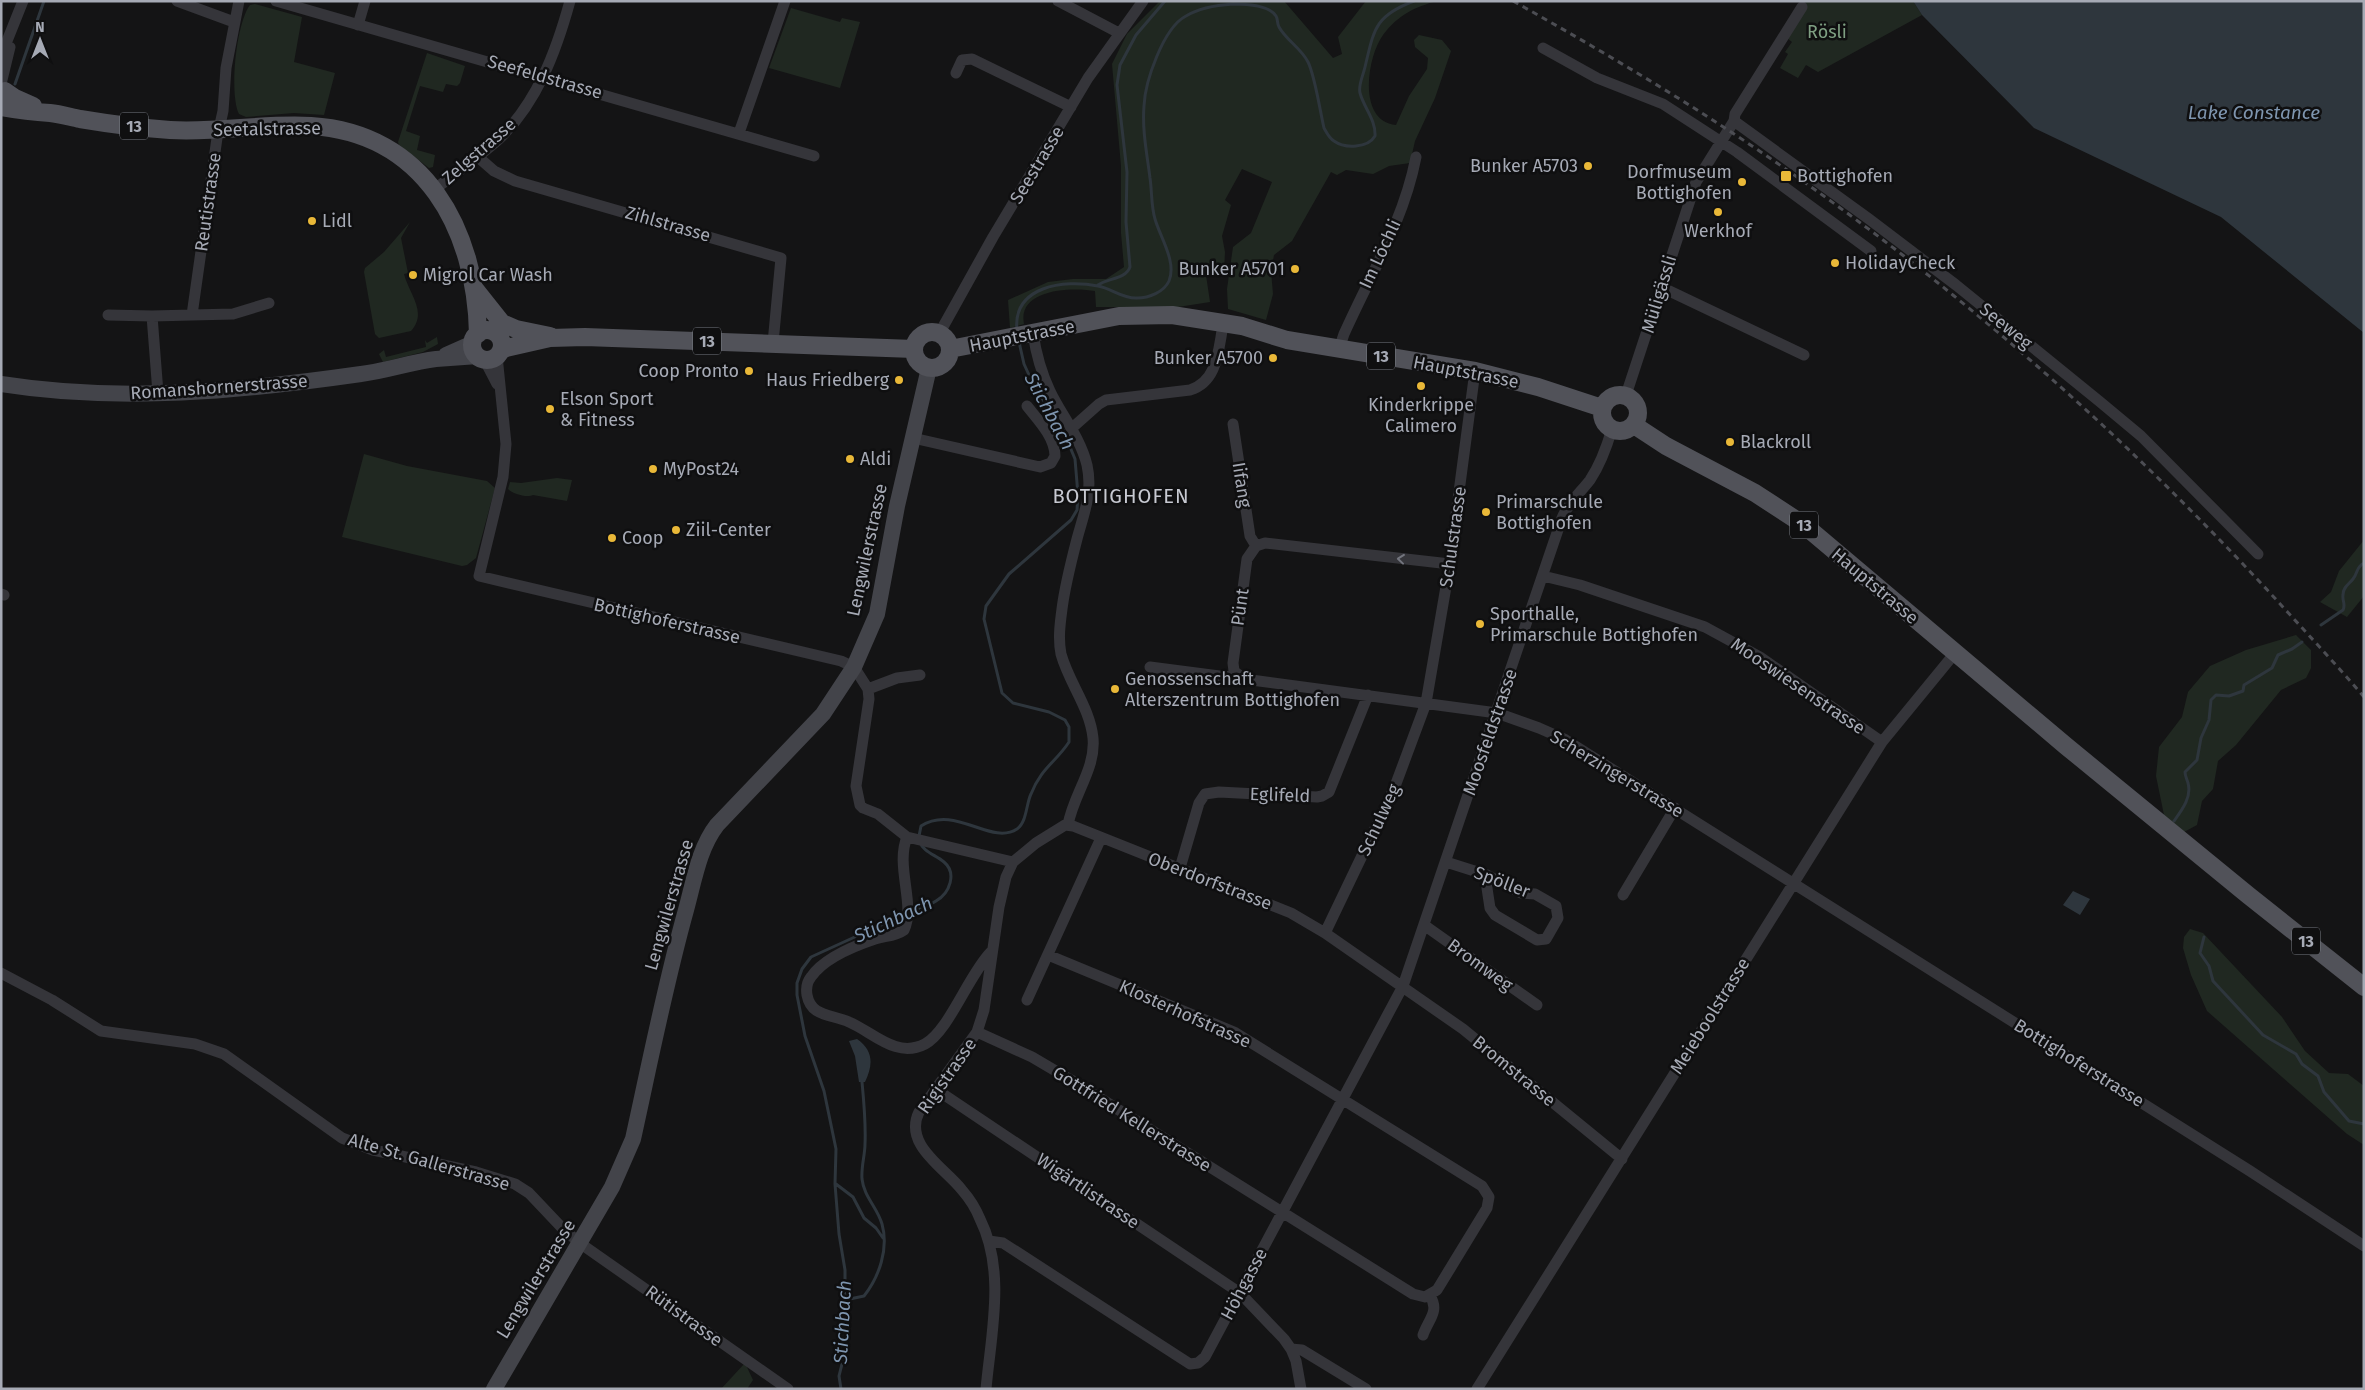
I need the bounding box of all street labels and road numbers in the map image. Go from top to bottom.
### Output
street label: Seefeldstrasse [485,50,605,104]
road number: 13 [120,112,148,140]
street label: Zelgstrasse [438,113,520,189]
street label: Seetalstrasse [213,117,321,141]
street label: Seestrasse [1005,122,1069,208]
street label: Reutistrasse [190,151,226,253]
street label: Zihlstrasse [623,201,713,247]
street label: Im Löchli [1354,216,1406,292]
street label: Müligässli [1637,252,1681,336]
street label: Seeweg [1975,298,2037,354]
street label: Hauptstrasse [967,315,1077,357]
road number: 13 [693,328,721,354]
road number: 13 [1367,342,1395,370]
street label: Hauptstrasse [1411,351,1521,393]
street label: Romanshornerstrasse [130,370,308,404]
street label: Iifang [1228,461,1257,510]
street label: Lengwilerstrasse [842,482,892,618]
street label: Schulstrasse [1435,485,1471,589]
road number: 13 [1790,512,1818,538]
street label: Hauptstrasse [1827,543,1923,629]
street label: Pünt [1226,586,1254,627]
street label: Bottighoferstrasse [592,593,742,649]
street label: Mooswiesenstrasse [1727,633,1869,739]
street label: Moosfeldstrasse [1458,666,1522,798]
street label: Scherzingerstrasse [1546,725,1688,823]
street label: Schulweg [1353,780,1405,859]
street label: Eglifeld [1249,783,1311,807]
street label: Lengwilerstrasse [640,837,698,973]
street label: Oberdorfstrasse [1145,847,1275,915]
street label: Spöller [1471,861,1533,903]
road number: 13 [2292,928,2320,954]
street label: Bromweg [1443,934,1517,996]
street label: Meieboolstrasse [1665,954,1755,1078]
street label: Klosterhofstrasse [1116,975,1254,1053]
street label: Bottighoferstrasse [2010,1014,2148,1112]
street label: Bromstrasse [1468,1031,1560,1111]
street label: Rigistrasse [913,1034,981,1118]
street label: Gottfried Kellerstrasse [1049,1061,1215,1177]
street label: Alte St. Gallerstrasse [346,1128,512,1196]
street label: Wigärtlistrasse [1032,1148,1144,1234]
street label: Lengwilerstrasse [492,1215,580,1343]
street label: Höhgasse [1216,1244,1272,1324]
street label: Rütistrasse [641,1281,727,1351]

